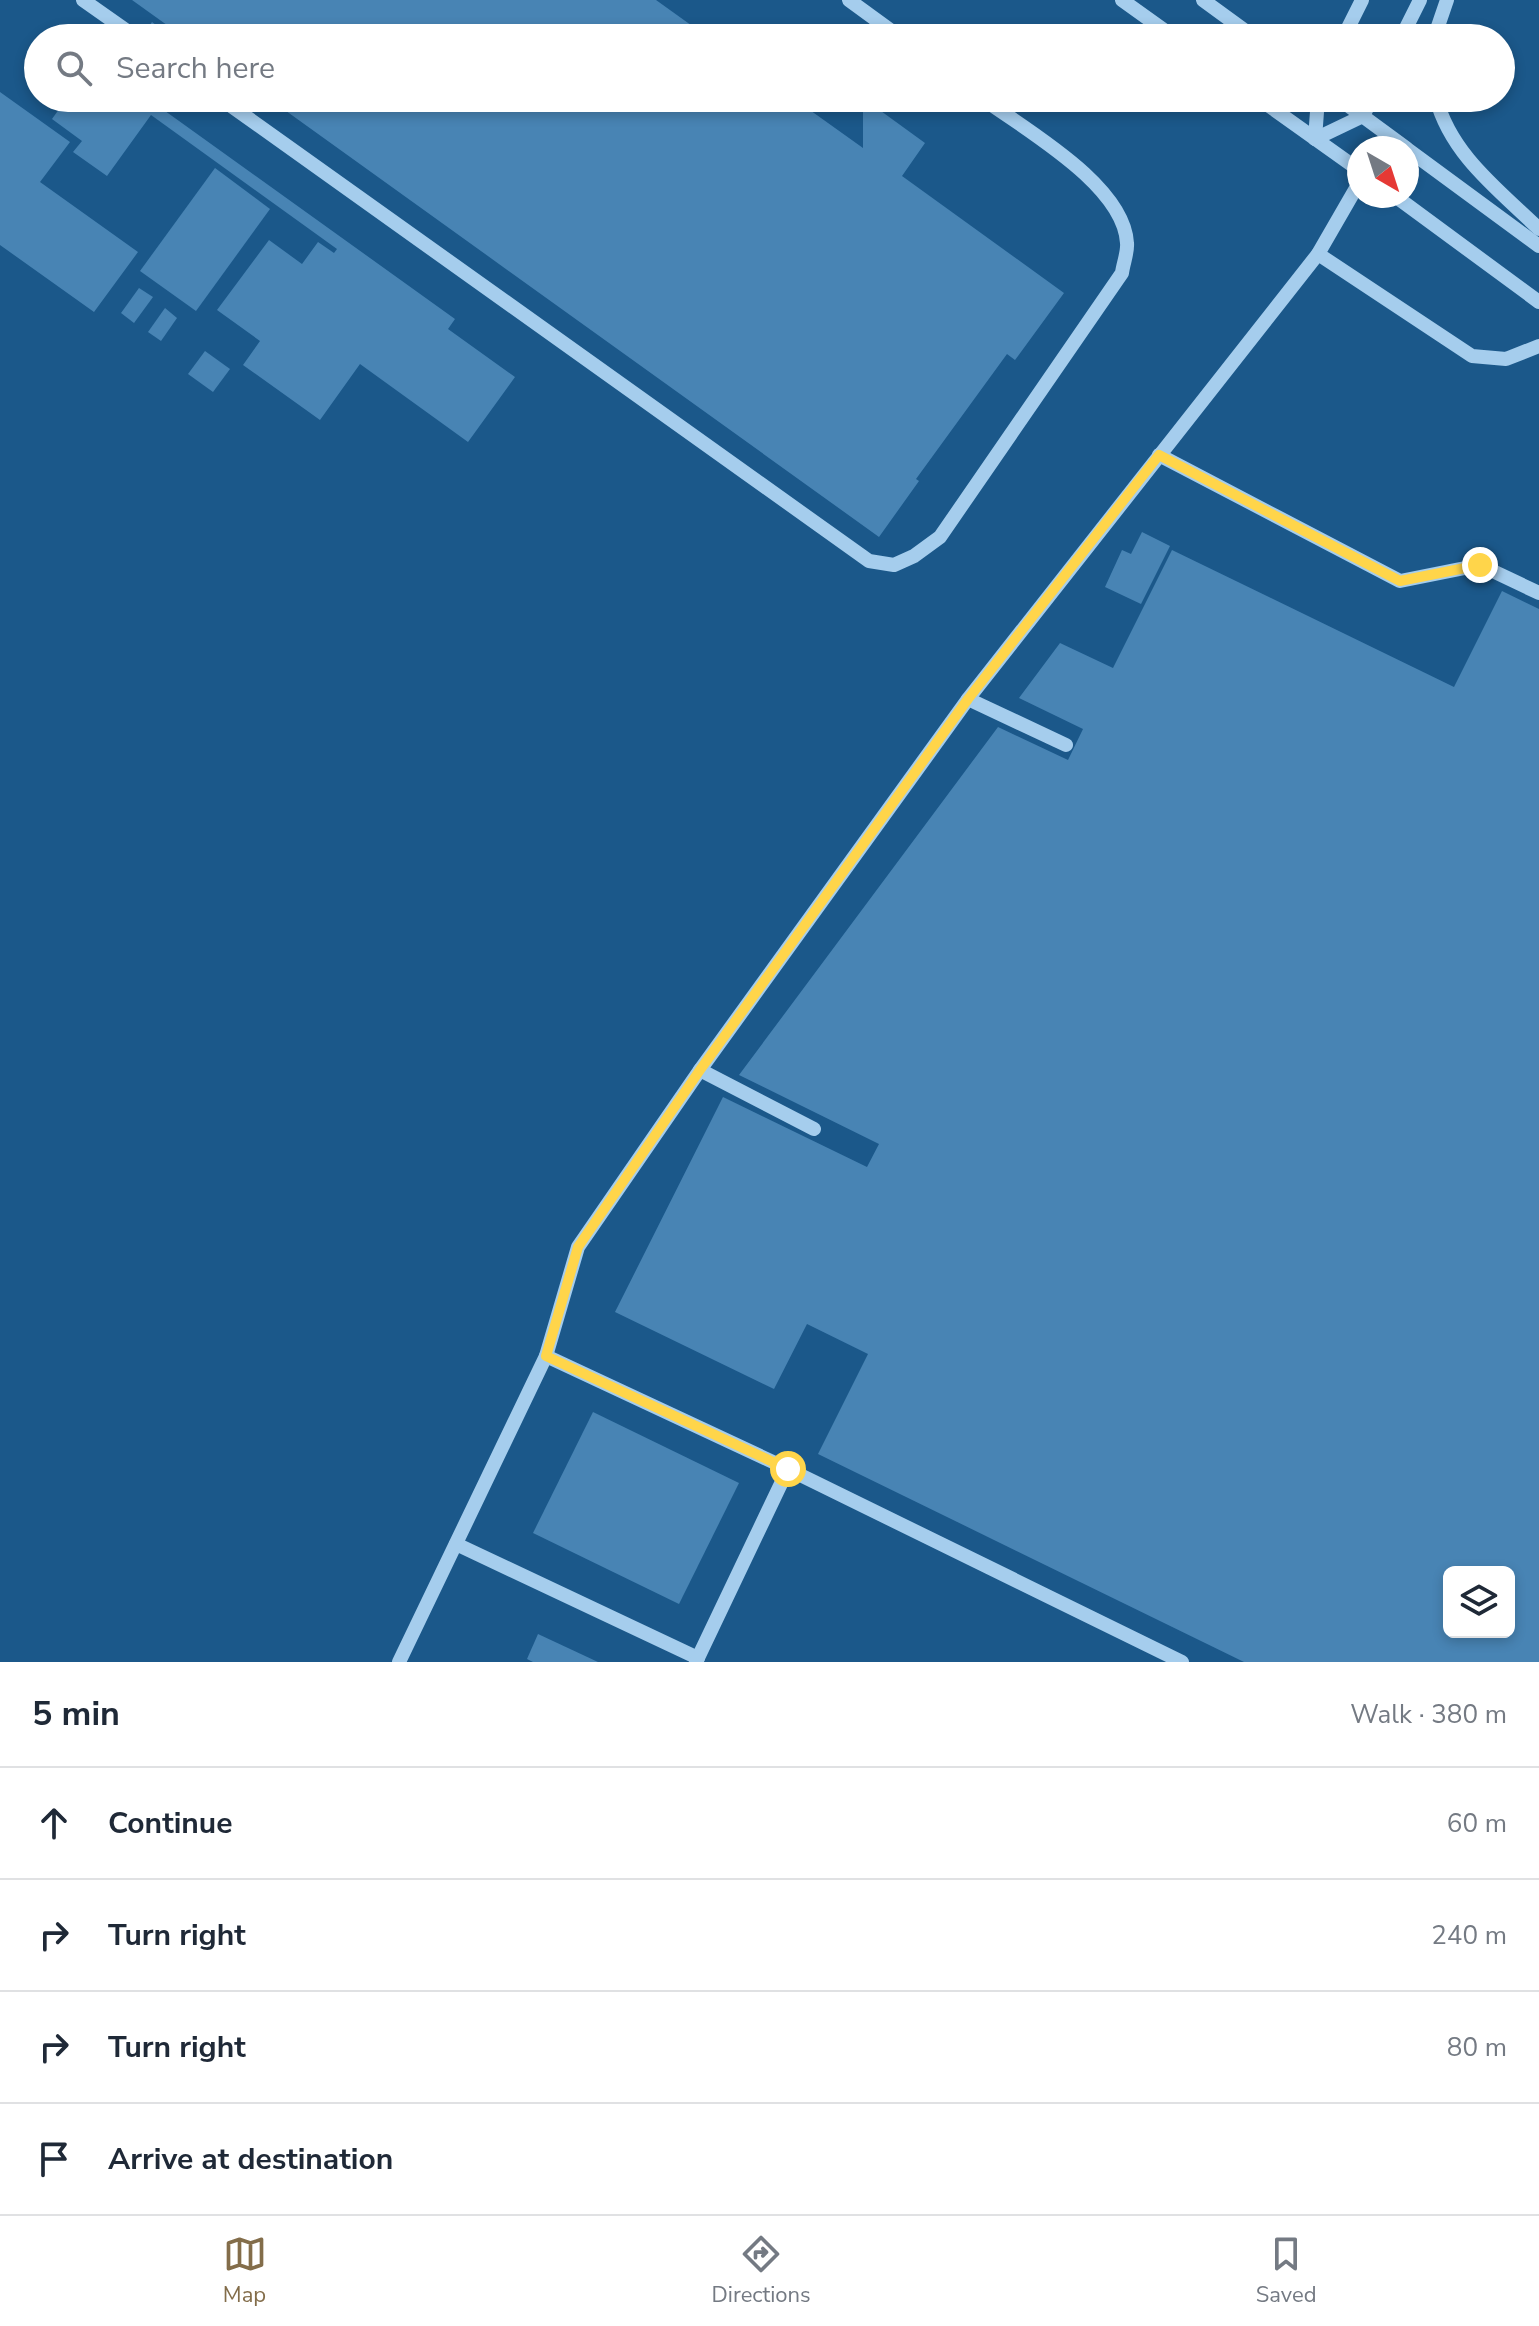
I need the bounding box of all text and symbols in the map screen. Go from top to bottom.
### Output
search box [24,24,1515,112]
icon: search [52,46,96,90]
text: Search here [116,48,275,89]
north arrow [1347,136,1419,208]
route end [1462,547,1498,583]
route start [770,1451,806,1487]
map controls [1443,1566,1515,1638]
button: layers [1443,1566,1515,1638]
text: 5 min [32,1691,120,1737]
text: Walk · 380 m [1350,1697,1507,1732]
icon: ahead [32,1801,76,1845]
text: Continue [108,1803,233,1844]
text: 60 m [1447,1806,1507,1841]
icon: right [32,1913,76,1957]
text: Turn right [108,1915,246,1956]
text: 240 m [1431,1918,1507,1953]
icon: right [32,2025,76,2069]
text: Turn right [108,2027,246,2068]
text: 80 m [1447,2030,1507,2065]
icon: arrive [32,2137,76,2181]
text: Arrive at destination [108,2139,393,2180]
tab: Map [223,2232,267,2310]
tab: Directions [712,2232,811,2310]
tab: Saved [1256,2232,1316,2310]

